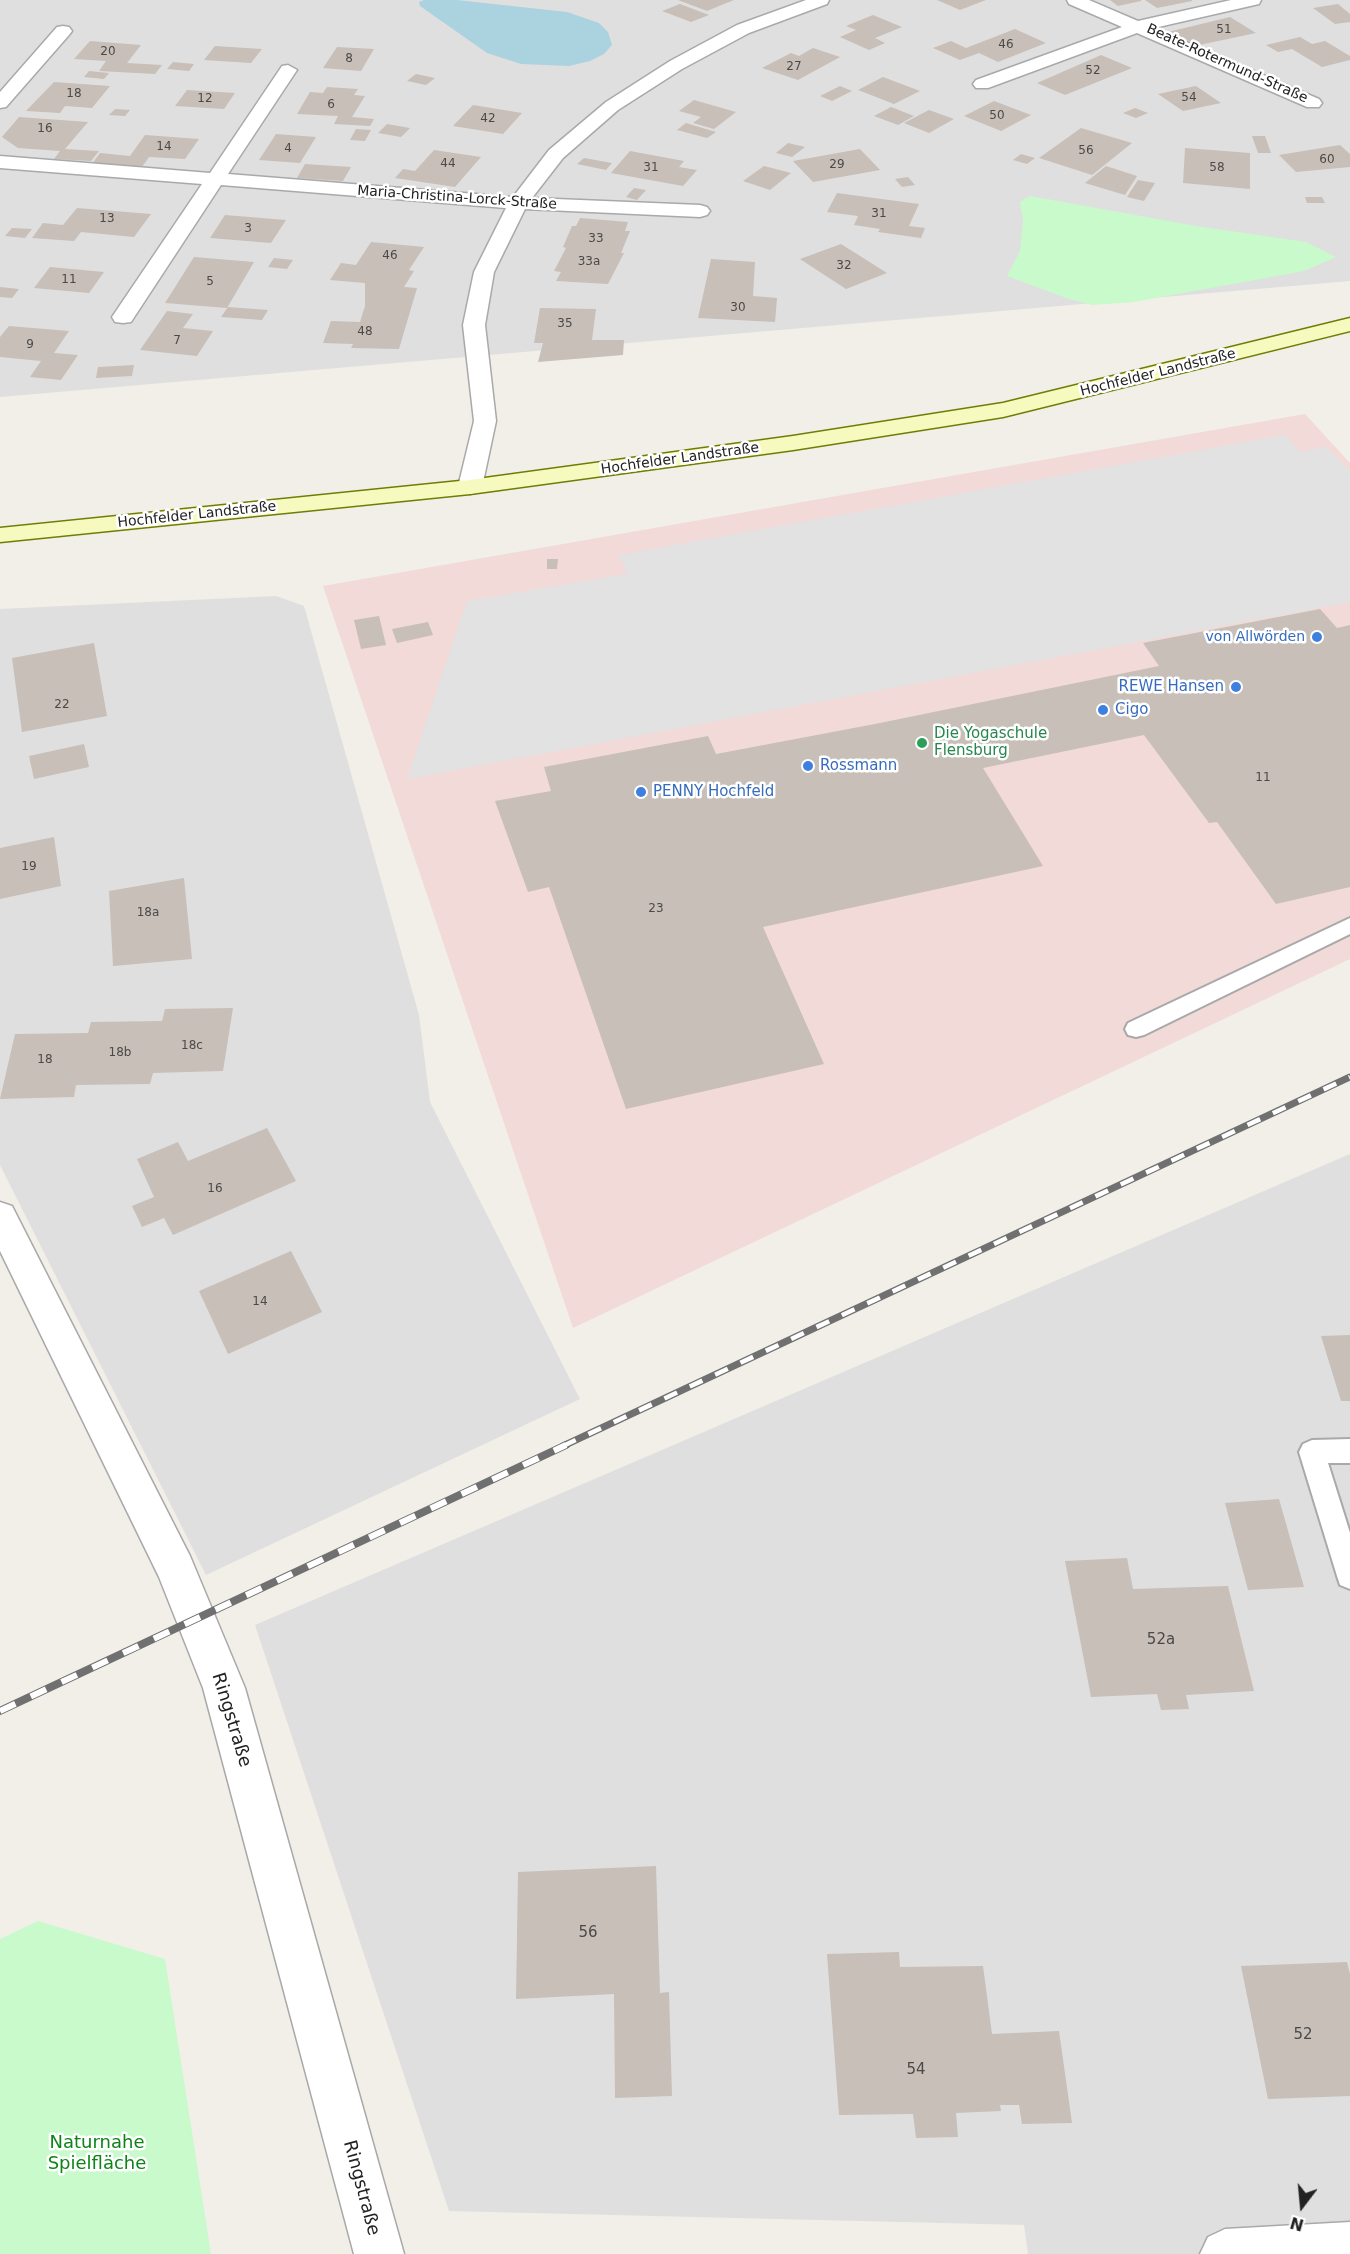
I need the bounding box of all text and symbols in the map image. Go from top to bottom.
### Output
street label: Beate-Rotermund-Straße [1144,21,1310,107]
house number: 51 [1216,23,1232,37]
house number: 46 [998,38,1014,52]
house number: 20 [100,45,116,59]
house number: 8 [345,52,353,66]
house number: 27 [786,60,802,74]
house number: 52 [1085,64,1101,78]
house number: 18 [66,87,82,101]
house number: 54 [1181,91,1197,105]
house number: 12 [197,92,213,106]
house number: 6 [327,98,335,112]
house number: 50 [989,109,1005,123]
house number: 42 [480,112,496,126]
house number: 16 [37,122,53,136]
house number: 14 [156,140,172,154]
house number: 4 [284,142,292,156]
house number: 56 [1078,144,1094,158]
house number: 60 [1319,153,1335,167]
house number: 44 [440,157,456,171]
house number: 29 [829,158,845,172]
house number: 31 [643,161,659,175]
house number: 58 [1209,161,1225,175]
street label: Maria-Christina-Lorck-Straße [357,183,557,213]
house number: 31 [871,207,887,221]
house number: 13 [99,212,115,226]
house number: 3 [244,222,252,236]
house number: 33 [588,232,604,246]
house number: 46 [382,249,398,263]
house number: 33a [578,255,600,269]
house number: 32 [836,259,852,273]
house number: 11 [61,273,77,287]
house number: 5 [206,275,214,289]
house number: 30 [730,301,746,315]
house number: 35 [557,317,573,331]
house number: 48 [357,325,373,339]
house number: 7 [173,334,181,348]
house number: 9 [26,338,34,352]
street label: Hochfelder Landstraße [1079,346,1237,400]
street label: Hochfelder Landstraße [600,440,760,478]
street label: Hochfelder Landstraße [117,498,277,532]
place label: von Allwörden [1206,629,1305,645]
marker: von Allwörden [1310,630,1324,644]
place label: REWE Hansen [1118,678,1224,696]
marker: REWE Hansen [1229,680,1243,694]
house number: 22 [54,698,70,712]
place label: Cigo [1115,701,1148,719]
marker: Cigo [1096,703,1110,717]
place label: Die Yogaschule Flensburg [934,725,1047,760]
marker: Die Yogaschule Flensburg [915,736,929,750]
place label: Rossmann [820,757,897,775]
marker: Rossmann [801,759,815,773]
house number: 11 [1255,771,1271,785]
place label: PENNY Hochfeld [653,783,774,801]
marker: PENNY Hochfeld [634,785,648,799]
house number: 19 [21,860,37,874]
house number: 23 [648,902,664,916]
house number: 18a [137,906,159,920]
house number: 18c [181,1039,203,1053]
house number: 18b [109,1046,131,1060]
house number: 18 [37,1053,53,1067]
house number: 16 [207,1182,223,1196]
house number: 14 [252,1295,268,1309]
house number: 52a [1147,1631,1175,1649]
street label: Ringstraße [206,1670,256,1770]
house number: 56 [578,1924,598,1942]
house number: 52 [1293,2026,1313,2044]
house number: 54 [906,2061,926,2079]
park label: Naturnahe Spielfläche [48,2132,146,2174]
street label: Ringstraße [338,2138,384,2238]
north arrow [1272,2176,1332,2236]
text: N [1288,2213,1306,2235]

